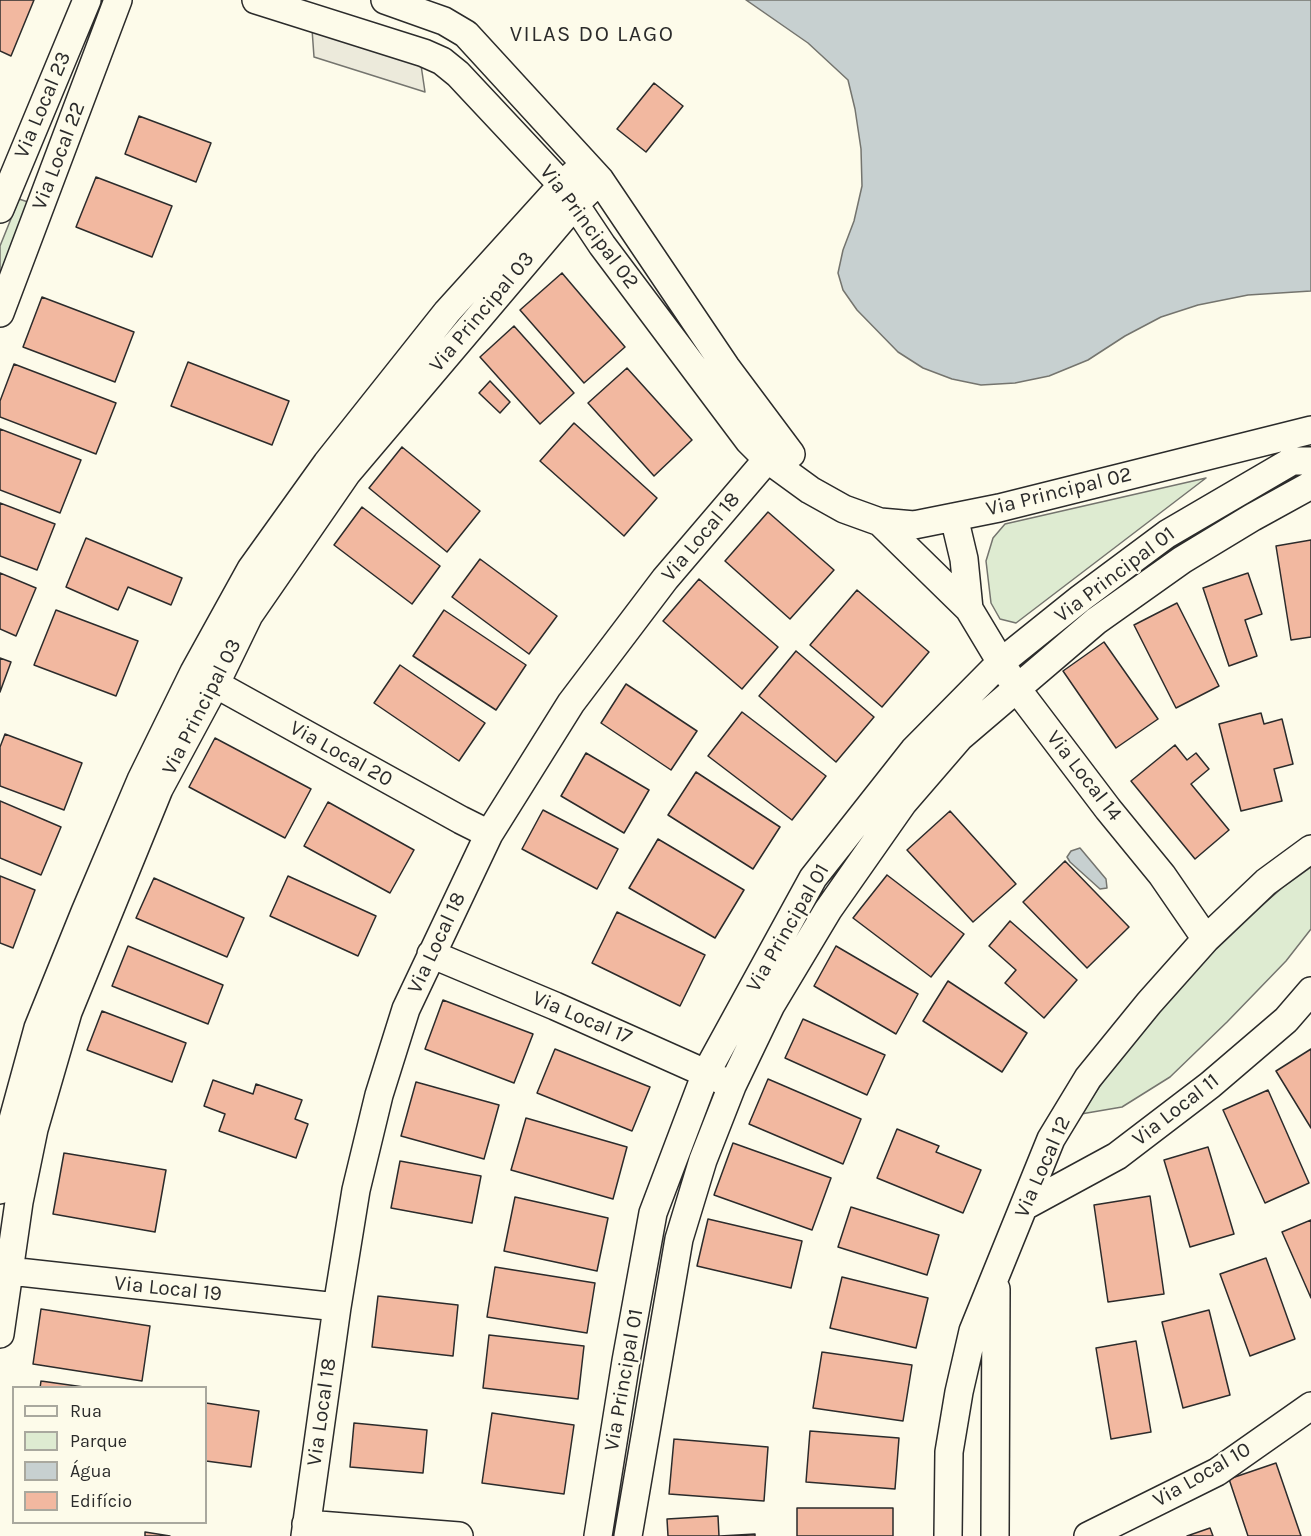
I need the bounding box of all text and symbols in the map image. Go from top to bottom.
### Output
district label: VILAS DO LAGO [510,22,674,48]
street label: Via Local 23 [9,48,77,162]
street label: Via Local 22 [27,98,91,214]
street label: Via Principal 02 [534,160,644,294]
street label: Via Principal 03 [424,247,540,377]
street label: Via Principal 02 [984,462,1134,522]
street label: Via Local 18 [656,487,746,587]
street label: Via Principal 01 [1050,522,1180,628]
street label: Via Principal 03 [157,635,247,779]
street label: Via Local 20 [285,715,397,793]
street label: Via Local 14 [1041,726,1127,826]
street label: Via Principal 01 [741,859,835,997]
street label: Via Local 18 [403,888,471,998]
street label: Via Local 17 [528,986,636,1050]
street label: Via Local 11 [1128,1068,1224,1152]
street label: Via Local 12 [1009,1112,1077,1222]
street label: Via Local 19 [113,1271,223,1307]
street label: Via Principal 01 [599,1307,649,1453]
street label: Via Local 18 [302,1356,342,1468]
legend [12,1386,207,1524]
text: Rua [70,1400,102,1422]
text: Parque [70,1430,127,1452]
street label: Via Local 10 [1149,1437,1255,1513]
text: Água [70,1460,111,1482]
text: Edifício [70,1490,132,1512]

